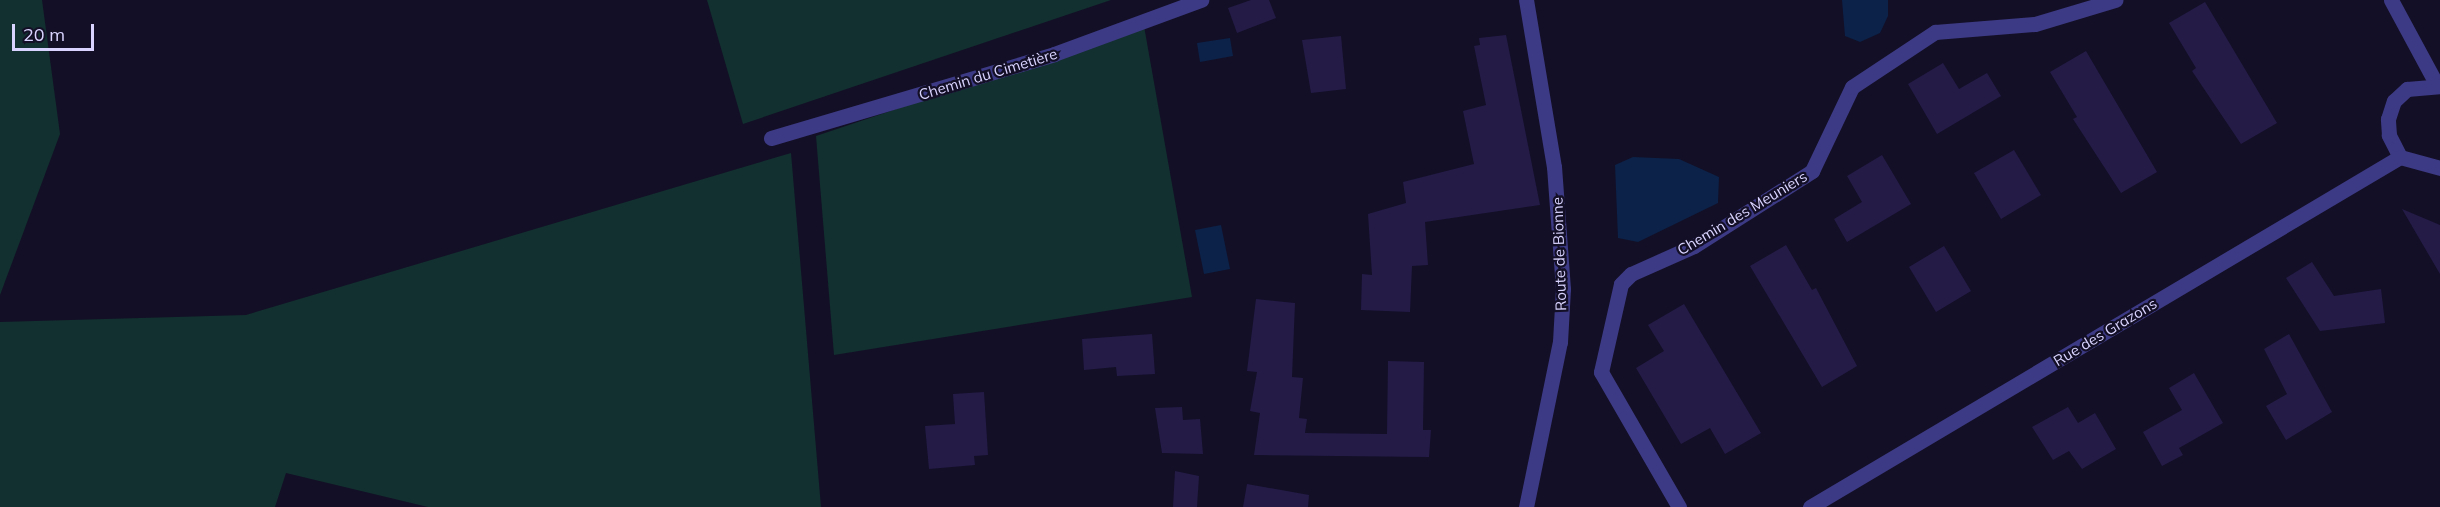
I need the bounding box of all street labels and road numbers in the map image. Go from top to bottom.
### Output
street label: Chemin du Cimetière [917,44,1059,104]
street label: Chemin des Meuniers [1674,167,1810,259]
street label: Route de Bionne [1548,197,1570,311]
street label: Rue des Grazons [2050,294,2160,370]

